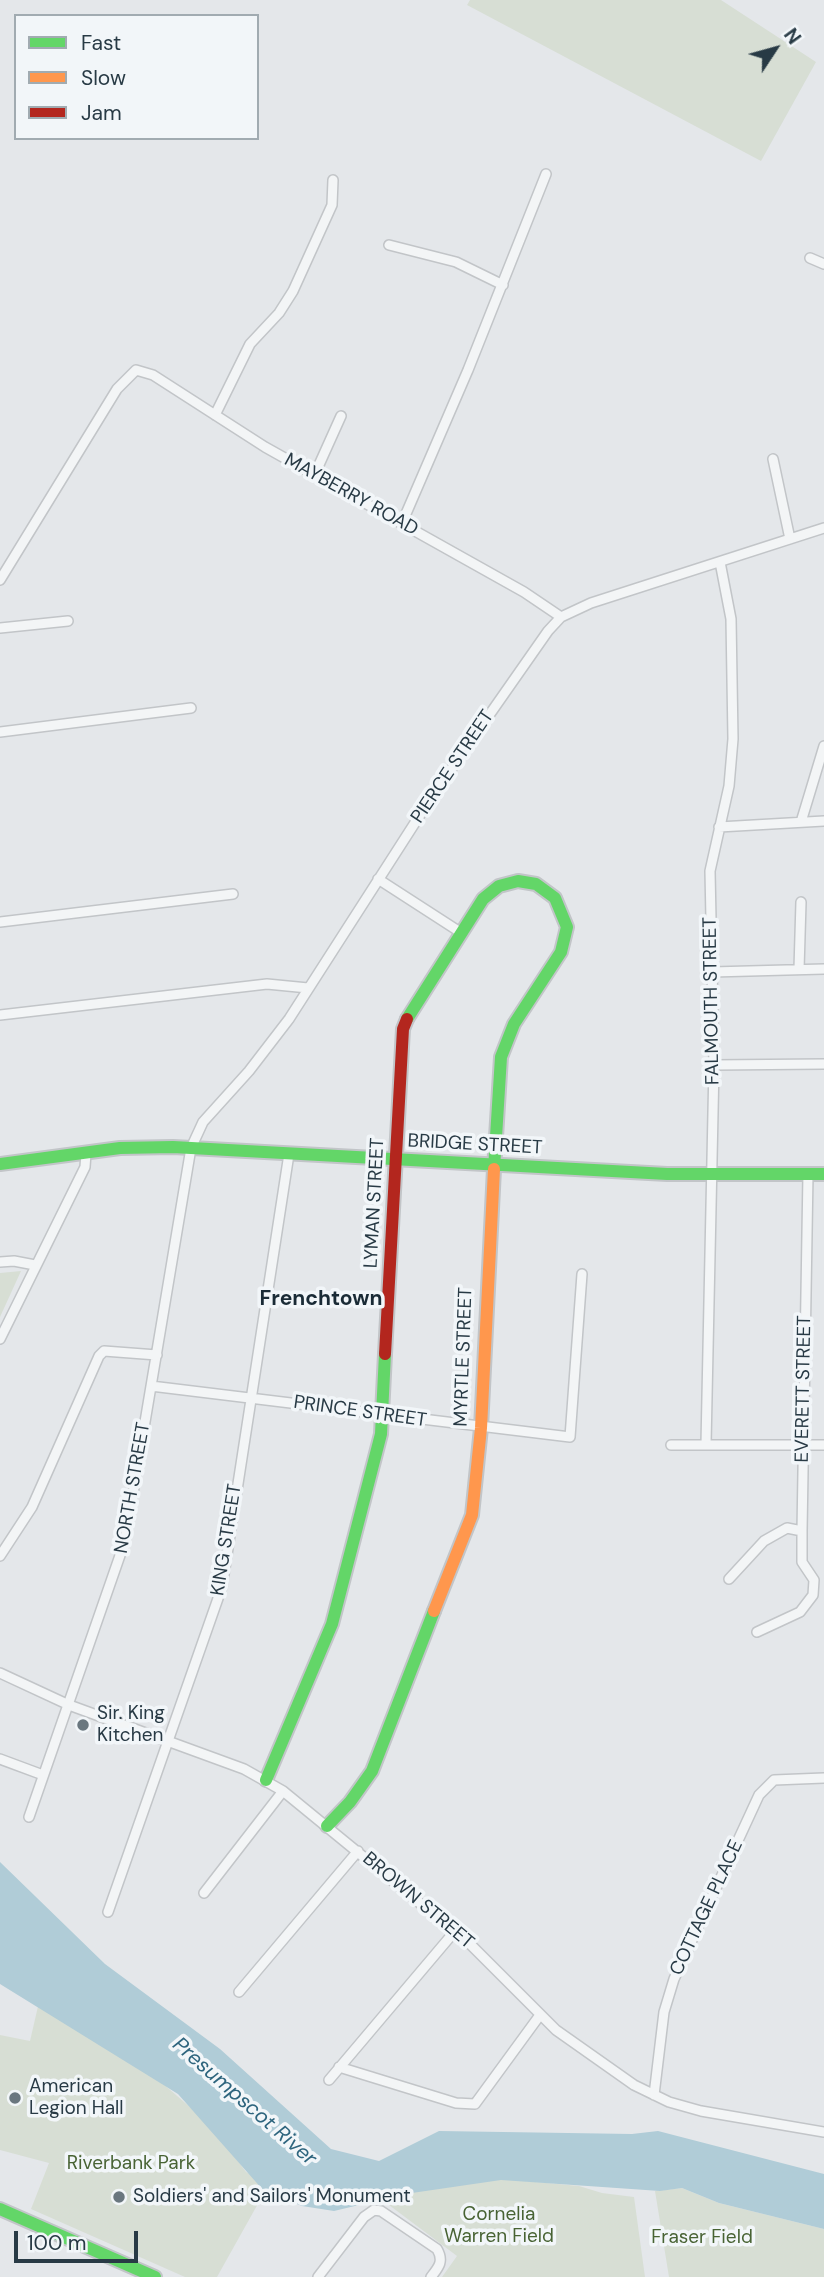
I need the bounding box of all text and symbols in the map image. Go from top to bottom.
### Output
legend [14,14,259,140]
north arrow [740,14,810,84]
text: N [778,23,807,49]
text: Fast [81,29,121,57]
text: Slow [81,64,126,92]
text: Jam [81,99,122,127]
street label: MAYBERRY ROAD [280,449,422,541]
street label: PIERCE STREET [407,706,499,828]
street label: FALMOUTH STREET [699,917,725,1085]
street label: BRIDGE STREET [407,1130,543,1160]
street label: LYMAN STREET [360,1137,390,1269]
district label: Frenchtown [260,1286,382,1312]
street label: MYRTLE STREET [450,1287,478,1427]
street label: EVERETT STREET [791,1315,817,1463]
street label: PRINCE STREET [292,1391,428,1433]
street label: NORTH STREET [110,1421,156,1555]
street label: KING STREET [207,1482,247,1598]
place label: Sir. King Kitchen [97,1703,165,1747]
marker: Sir. King Kitchen [75,1717,91,1733]
street label: COTTAGE PLACE [666,1837,748,1979]
street label: BROWN STREET [358,1848,478,1954]
water label: Presumpscot River [167,2033,321,2171]
place label: American Legion Hall [29,2076,123,2120]
marker: American Legion Hall [7,2090,23,2106]
park label: Riverbank Park [67,2153,195,2175]
place label: Soldiers' and Sailors' Monument [133,2186,411,2208]
marker: Soldiers' and Sailors' Monument [111,2189,127,2205]
park label: Cornelia Warren Field [444,2204,554,2248]
scale bar [18,2218,142,2262]
park label: Fraser Field [651,2227,753,2249]
text: 100 m [27,2229,87,2257]

